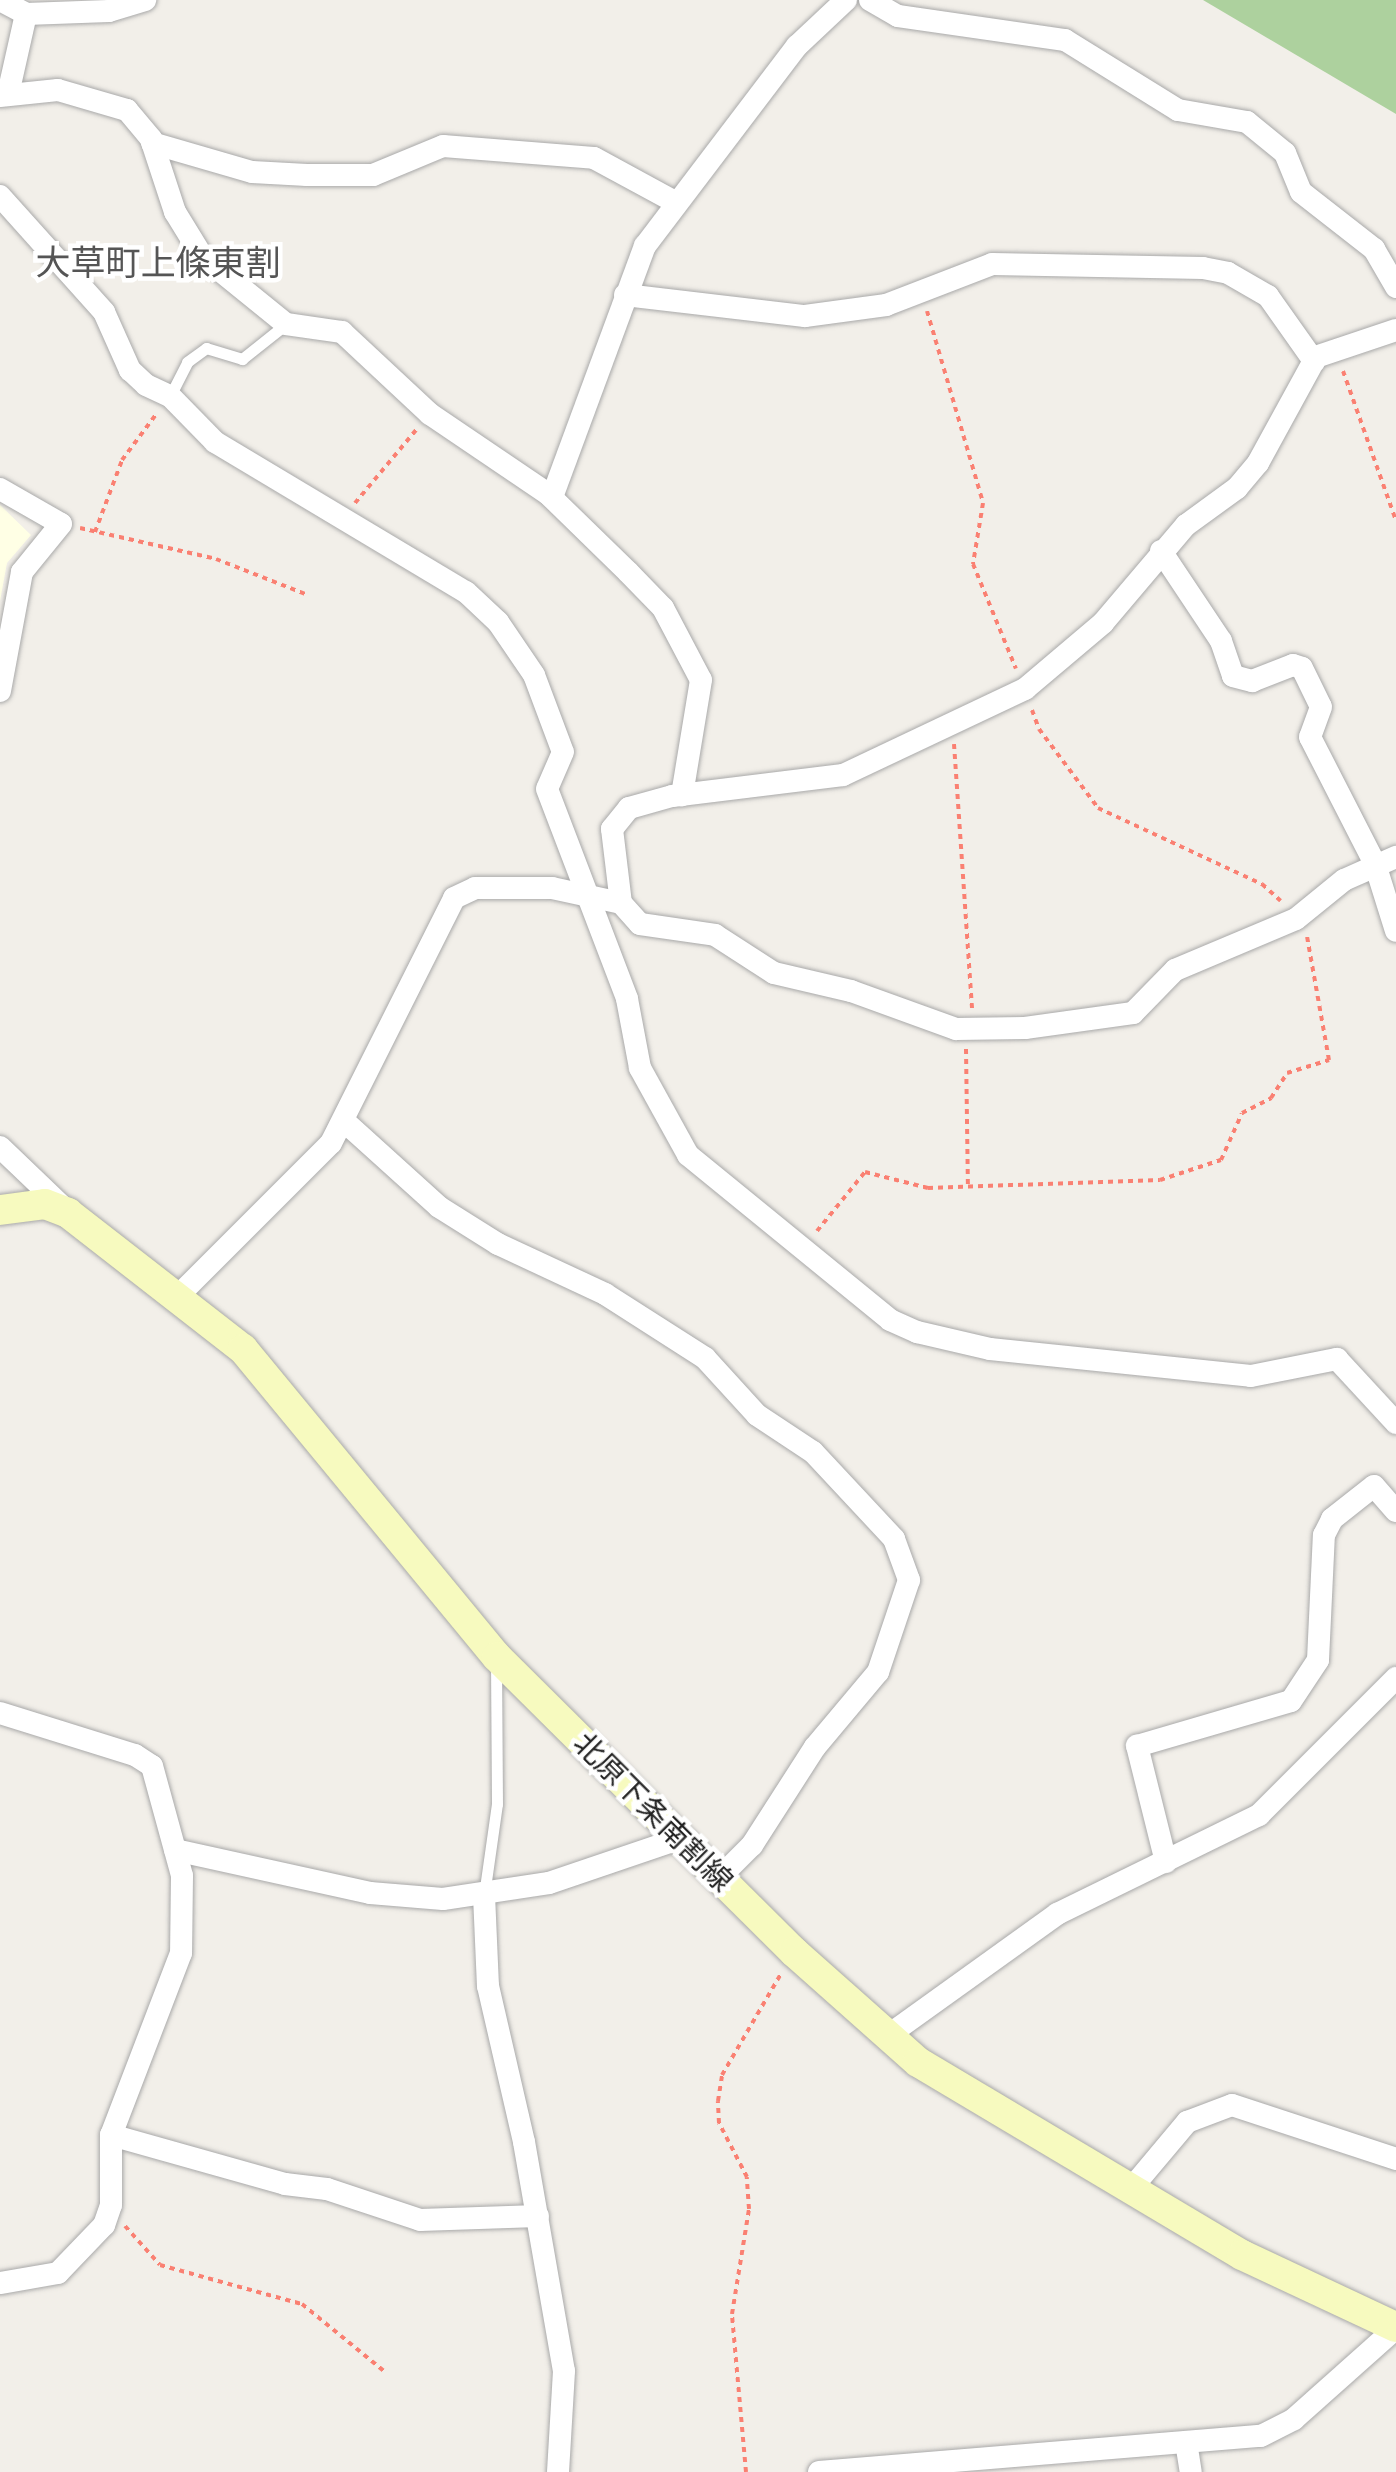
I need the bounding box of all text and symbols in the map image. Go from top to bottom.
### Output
district label: 大草町上條東割 [36,243,280,285]
street label: 北原下条南割線 [565,1726,739,1900]

